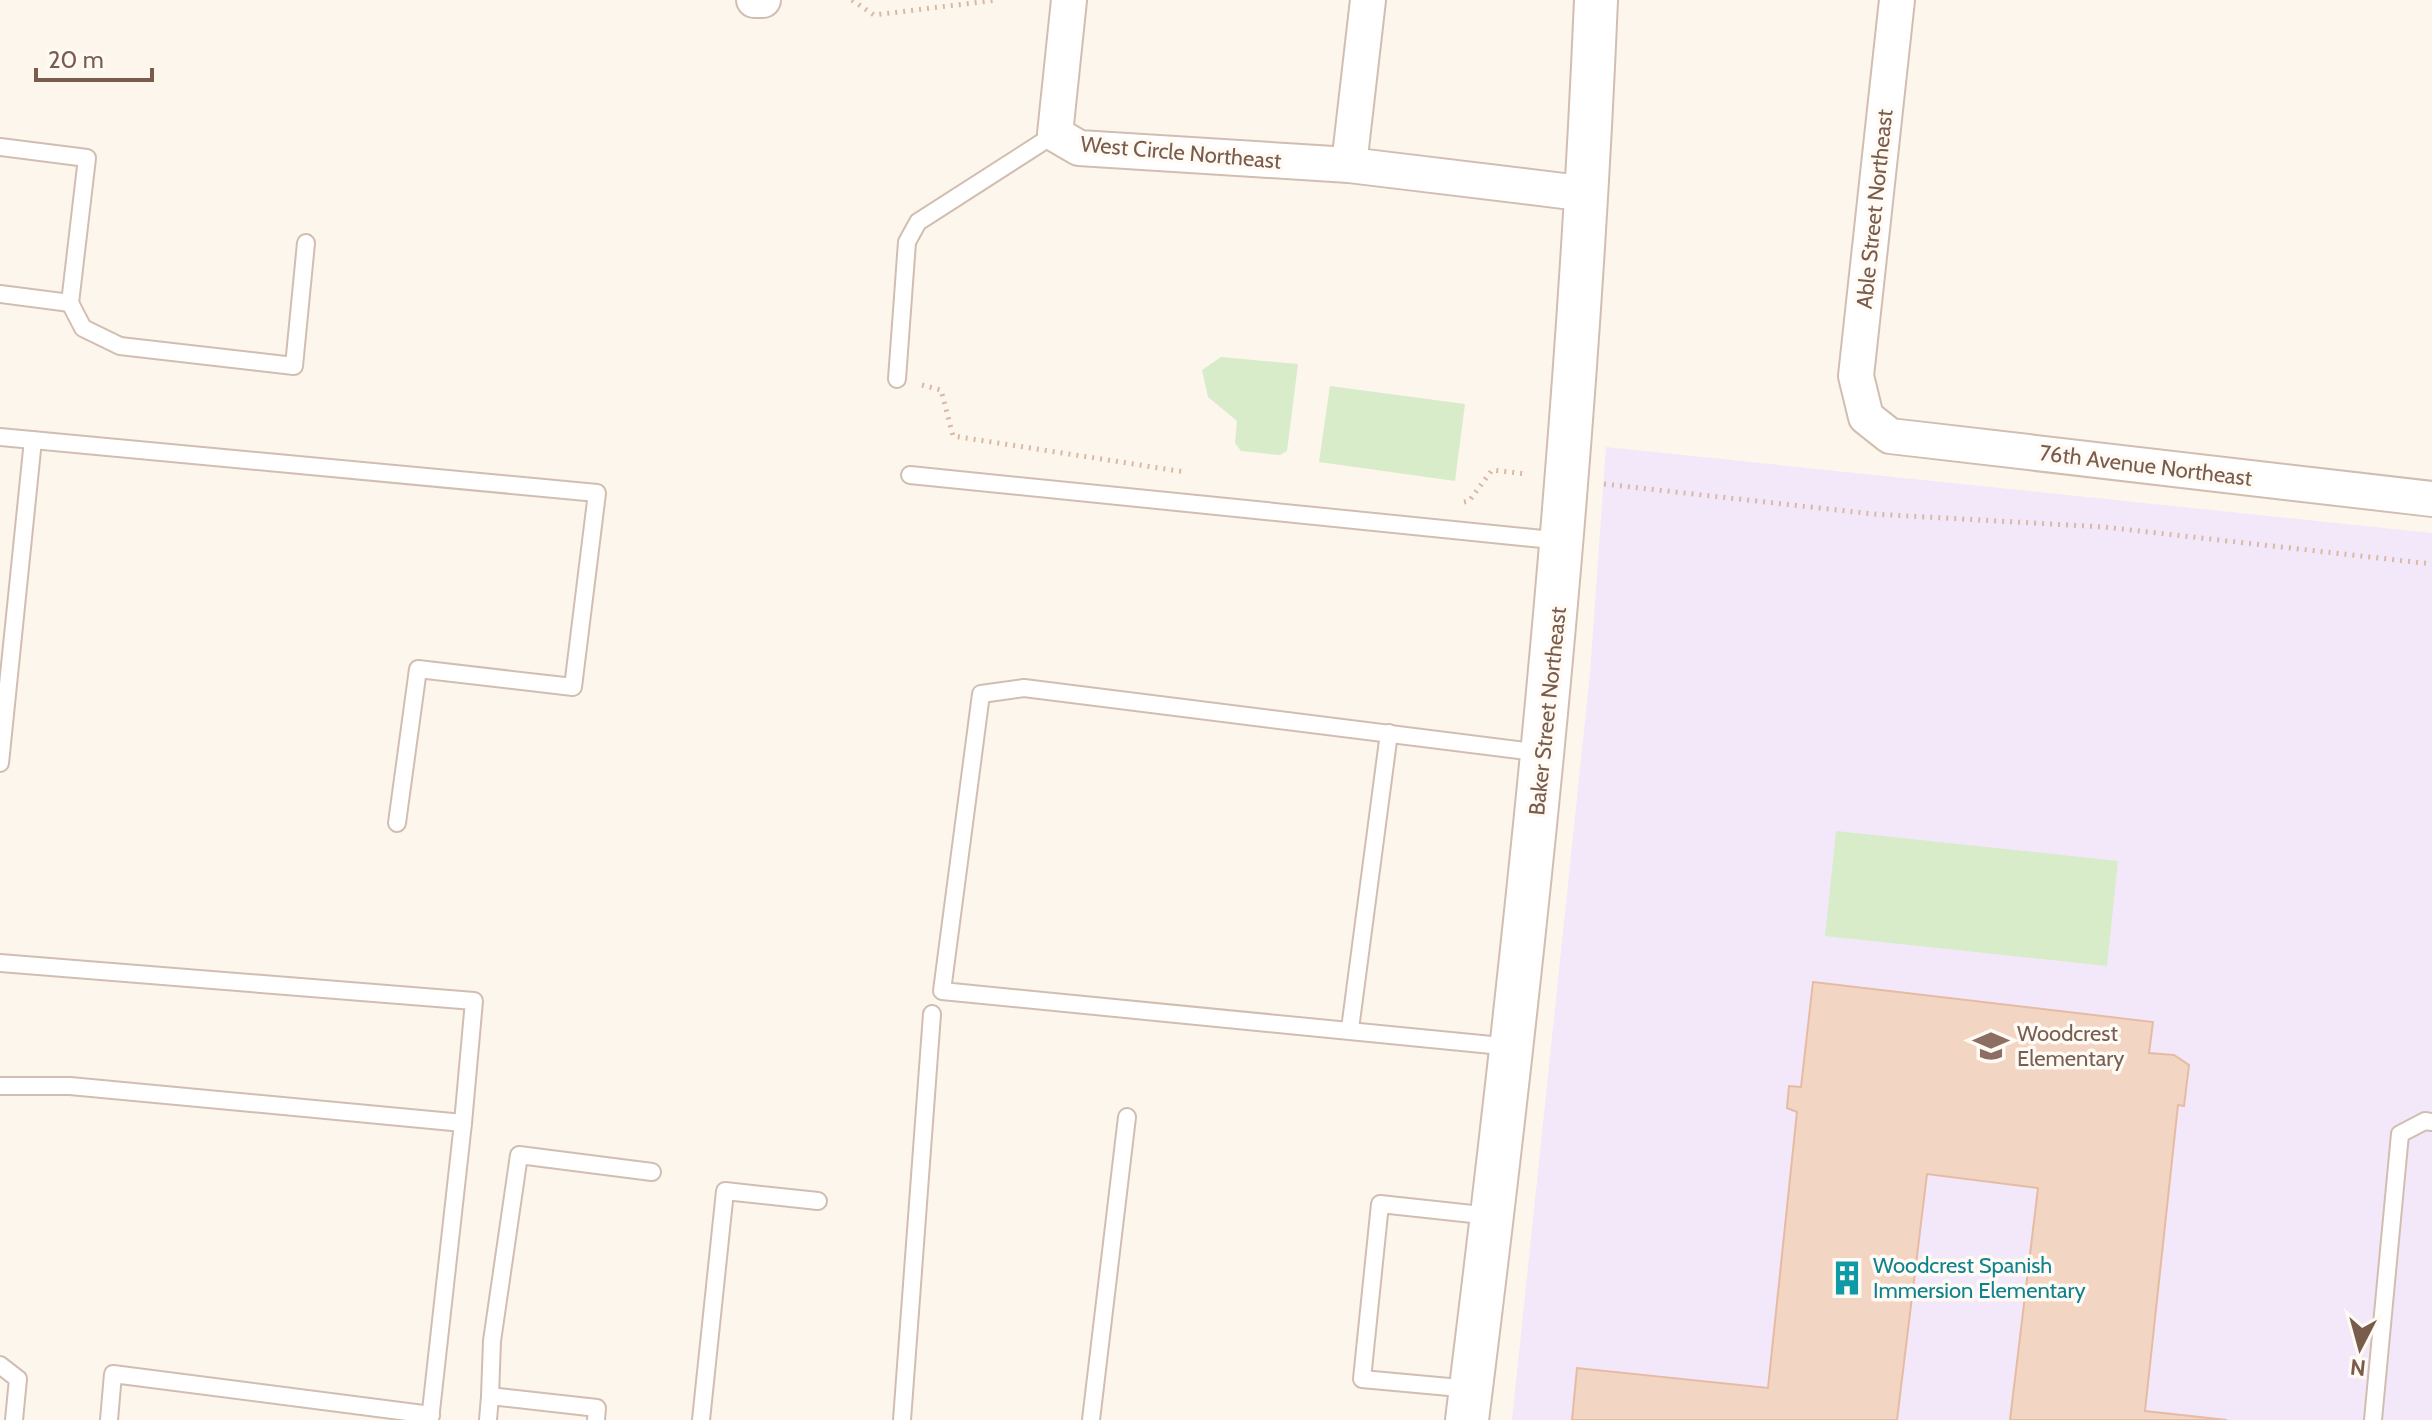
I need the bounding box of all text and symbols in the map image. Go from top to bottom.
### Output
scale bar [36,32,152,82]
text: 20 m [48,45,104,74]
street label: Able Street Northeast [1851,107,1898,310]
street label: West Circle Northeast [1079,130,1283,175]
street label: 76th Avenue Northeast [2038,439,2254,492]
street label: Baker Street Northeast [1523,605,1572,817]
place label: Woodcrest Elementary [2017,1020,2124,1072]
school or university icon: Woodcrest Elementary [1972,1027,2010,1065]
place label: Woodcrest Spanish Immersion Elementary [1873,1252,2086,1304]
building icon: Woodcrest Spanish Immersion Elementary [1828,1259,1866,1297]
north arrow [2320,1308,2400,1388]
text: N [2349,1353,2367,1382]

